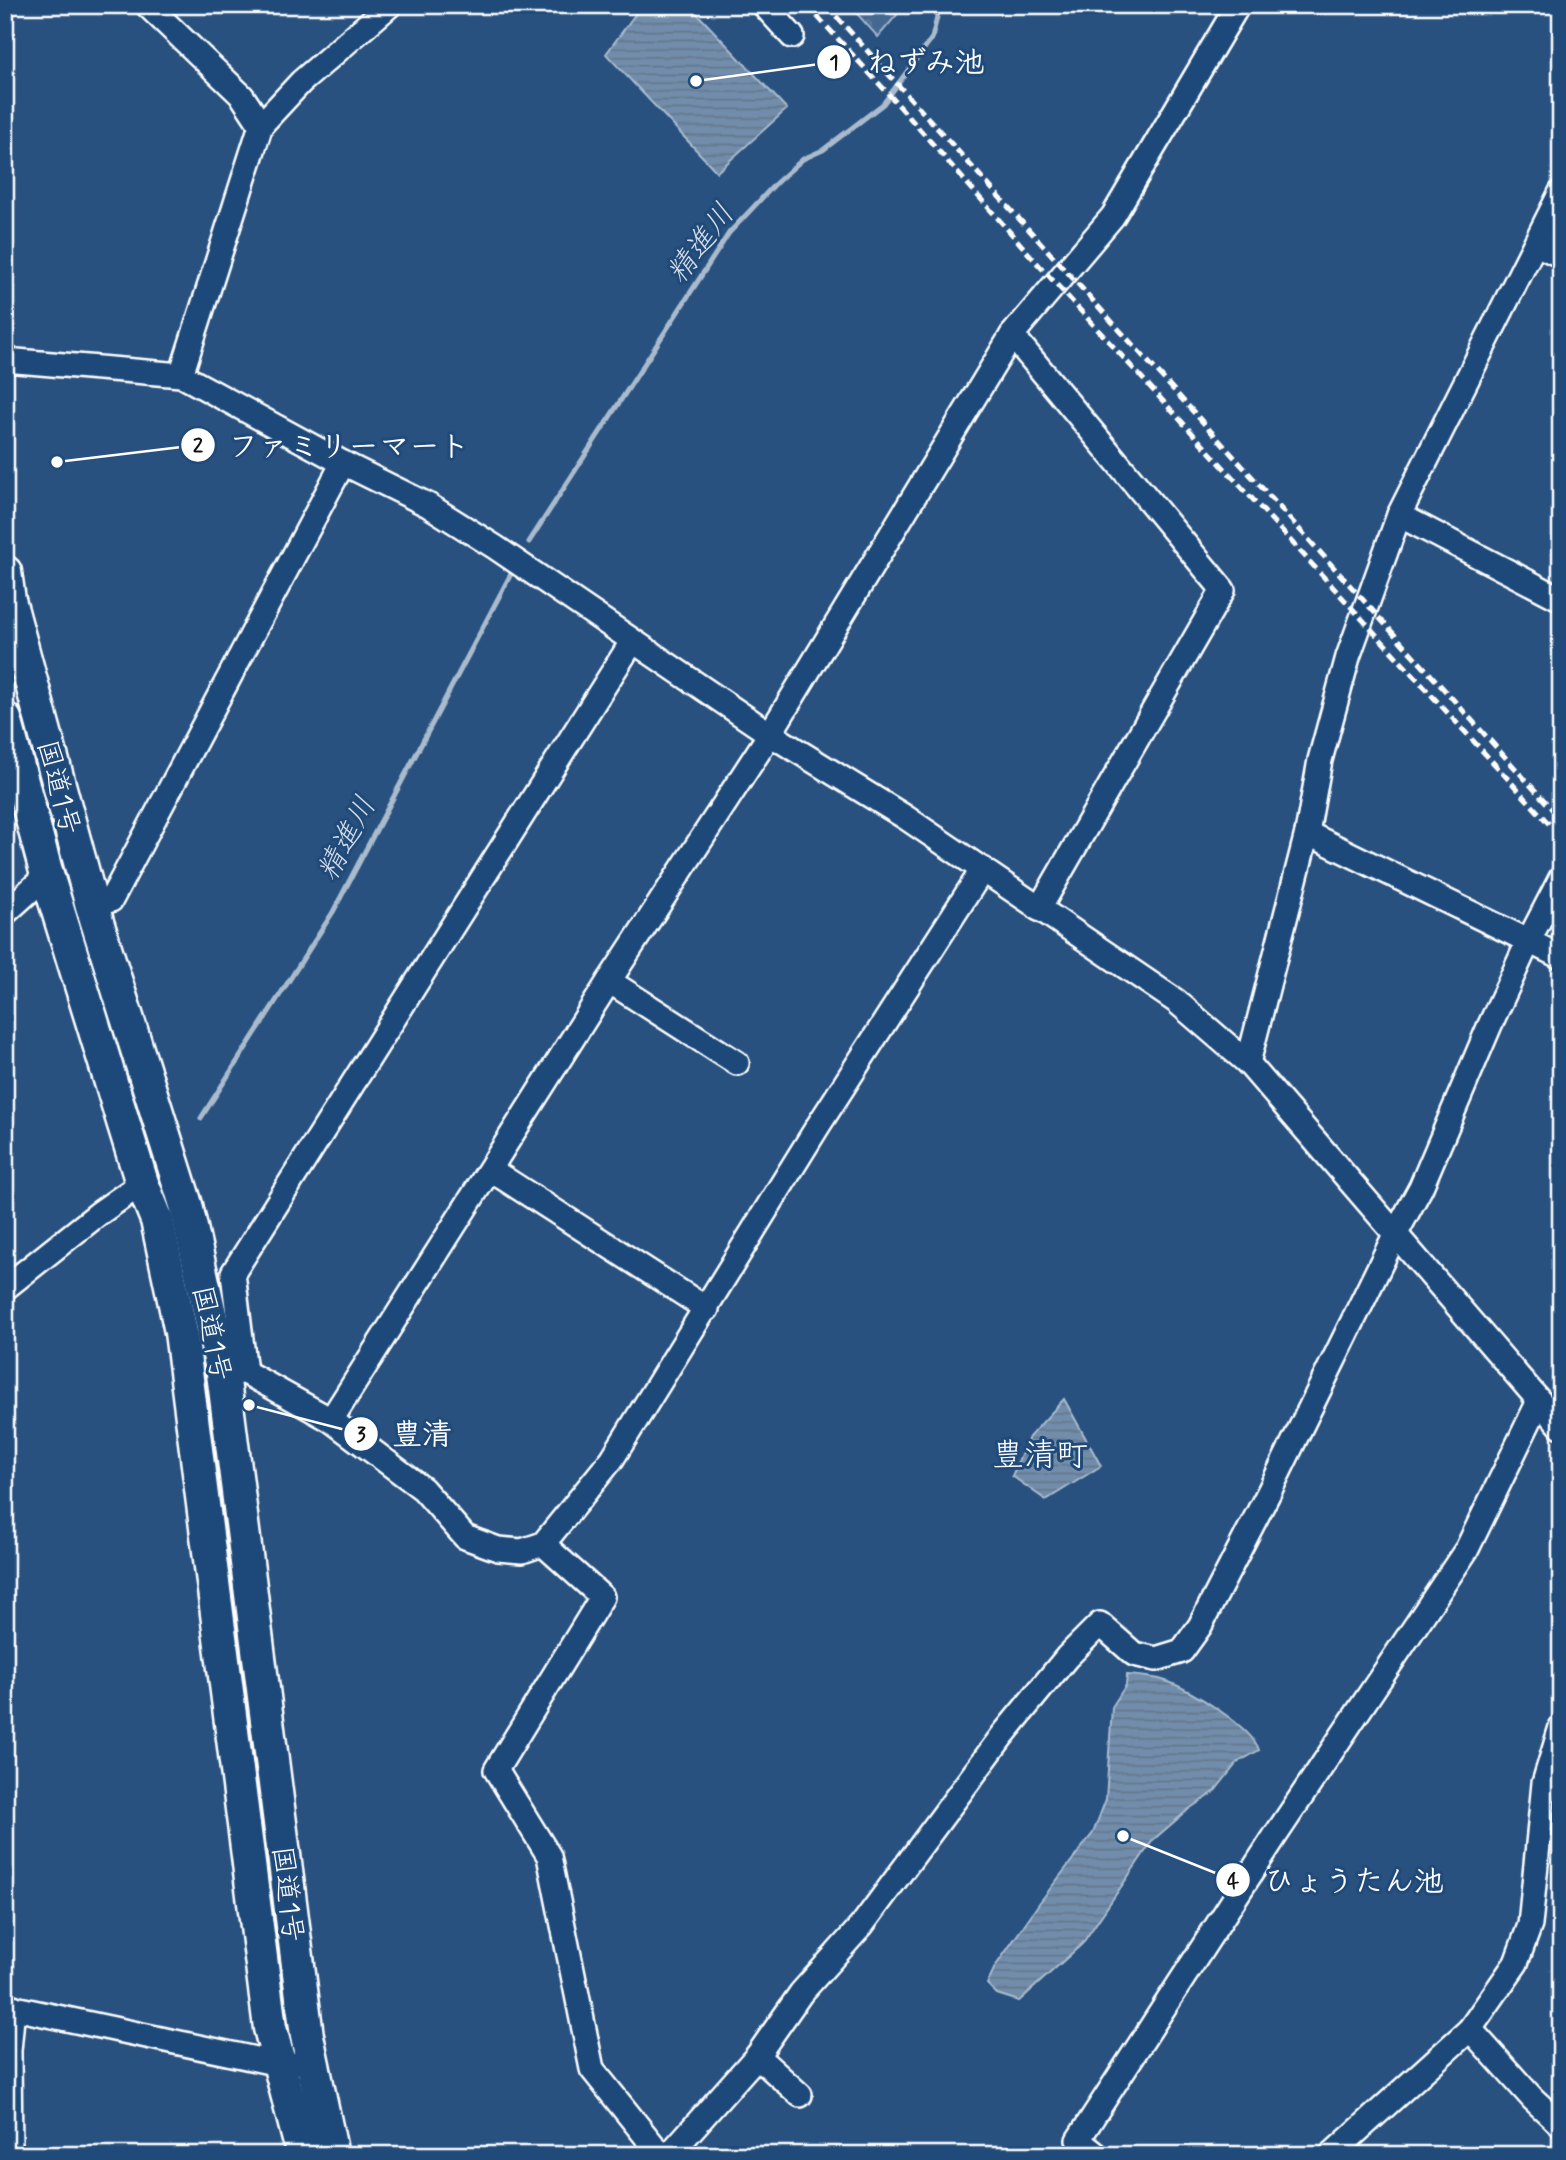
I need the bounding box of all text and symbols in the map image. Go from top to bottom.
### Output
callout: ねずみ池 [817,36,1000,87]
text: ねずみ池 [867,44,985,83]
text: 1 [829,49,839,77]
water label: 精進川 [659,196,744,292]
callout: ファミリーマート [180,420,483,471]
text: ファミリーマート [228,428,470,467]
text: 2 [193,432,204,460]
street label: 国道1号 [27,736,88,839]
water label: 精進川 [309,790,386,888]
street label: 国道1号 [182,1282,239,1385]
callout: 豊清 [343,1408,466,1459]
text: 豊清 [392,1416,452,1455]
text: 3 [356,1421,366,1449]
district label: 豊清町 [992,1435,1088,1477]
street label: 国道1号 [262,1844,311,1944]
callout: ひょうたん池 [1215,1855,1458,1906]
text: ひょうたん池 [1264,1863,1444,1902]
text: 4 [1227,1868,1240,1896]

